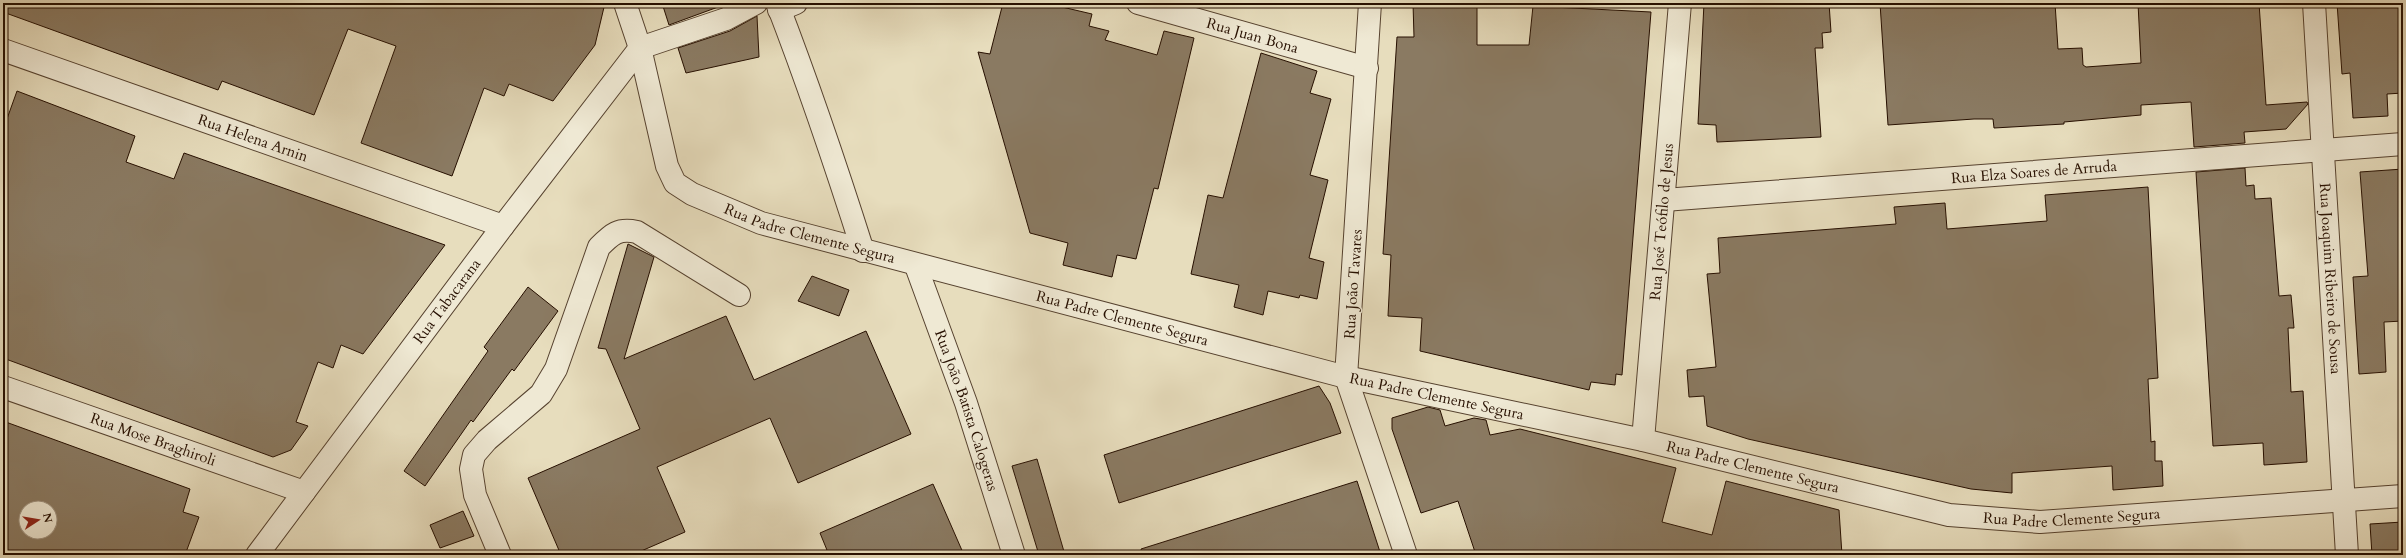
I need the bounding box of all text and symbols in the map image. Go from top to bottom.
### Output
street label: Rua Juan Bona [1204,13,1301,58]
street label: Rua Helena Arnin [195,109,311,167]
street label: Rua José Teófilo de Jesus [1645,142,1678,301]
street label: Rua Elza Soares de Arruda [1950,156,2118,188]
street label: Rua Joaquim Ribeiro de Sousa [2315,182,2346,375]
street label: Rua Padre Clemente Segura [721,199,898,268]
street label: Rua João Tavares [1339,229,1367,339]
street label: Rua Tabacarana [408,254,486,348]
street label: Rua Padre Clemente Segura [1034,286,1211,351]
street label: Rua João Batista Calogeras [930,327,1003,493]
street label: Rua Padre Clemente Segura [1348,368,1526,425]
street label: Rua Mose Braghiroli [88,408,219,471]
street label: Rua Padre Clemente Segura [1664,436,1842,498]
north arrow [18,500,58,540]
street label: Rua Padre Clemente Segura [1982,503,2161,532]
text: N [39,512,56,525]

